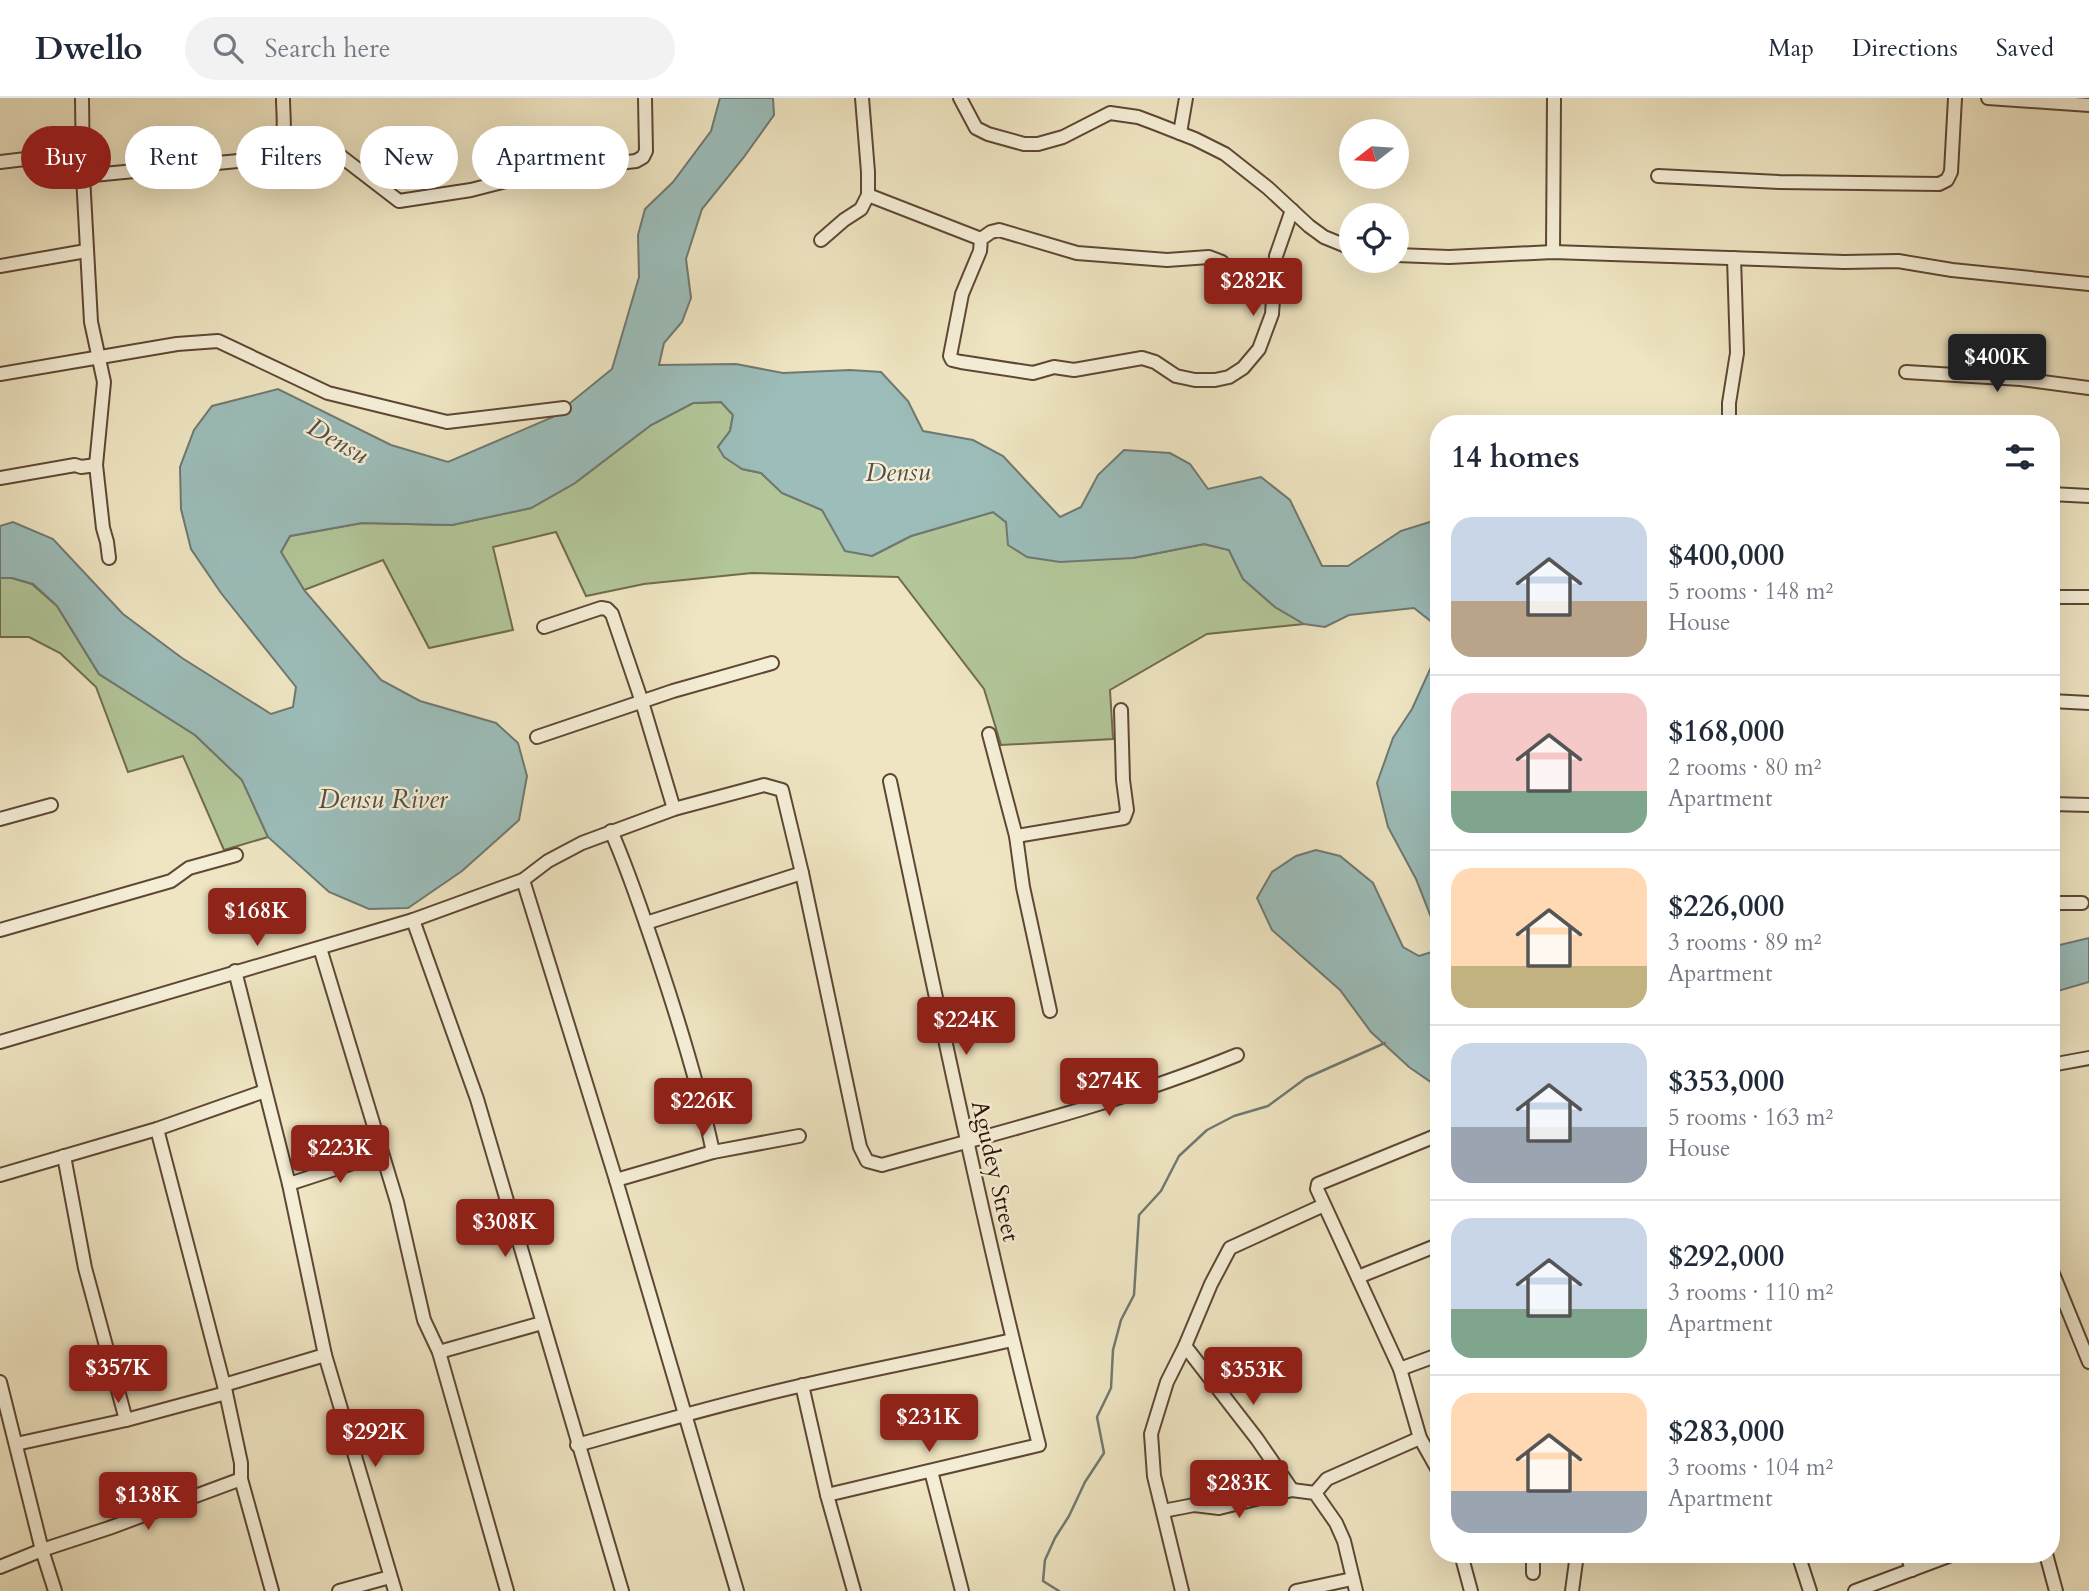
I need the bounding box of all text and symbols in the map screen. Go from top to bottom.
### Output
search box [185,17,675,80]
text: Dwello [35,26,143,71]
icon: search [209,29,247,67]
text: Search here [265,31,391,66]
text: Map [1768,32,1814,65]
text: Directions [1852,32,1958,65]
text: Saved [1996,32,2054,65]
north arrow [1339,119,1409,189]
map controls [1339,119,1409,273]
chip: Buy [21,126,111,189]
chip: Rent [125,126,222,189]
chip: Filters [236,126,346,189]
chip: New [360,126,458,189]
chip: Apartment [472,126,629,189]
button: locate [1339,203,1409,273]
pin: $282K [1204,258,1302,318]
text: $282K [1220,265,1286,296]
pin: $400K [1948,334,2046,394]
text: $400K [1964,341,2030,372]
water label: Densu [301,409,375,473]
text: 14 homes [1451,437,1580,478]
icon: filters [2001,438,2039,476]
water label: Densu [865,454,931,490]
text: $400,000 [1668,535,1784,576]
icon: home [1507,545,1591,629]
text: 5 rooms · 148 m² [1668,576,1833,607]
text: House [1668,607,1730,638]
text: $168,000 [1668,711,1784,752]
icon: home [1507,721,1591,805]
text: 2 rooms · 80 m² [1668,752,1821,783]
water label: Densu River [319,782,449,817]
text: Apartment [1668,783,1772,814]
text: $226,000 [1668,886,1784,927]
pin: $168K [208,888,306,948]
text: $168K [224,895,290,926]
icon: home [1507,896,1591,980]
text: 3 rooms · 89 m² [1668,927,1821,958]
text: Apartment [1668,958,1772,989]
pin: $224K [917,998,1015,1057]
text: $224K [933,1004,999,1035]
pin: $274K [1060,1058,1158,1118]
text: $353,000 [1668,1061,1784,1102]
text: $274K [1076,1065,1142,1096]
icon: home [1507,1071,1591,1155]
pin: $226K [654,1079,752,1138]
text: $226K [670,1085,736,1116]
street label: Agudey Street [963,1097,1027,1245]
text: 5 rooms · 163 m² [1668,1102,1833,1133]
pin: $223K [291,1126,389,1185]
text: $223K [307,1132,373,1163]
text: House [1668,1133,1730,1164]
pin: $308K [456,1200,554,1259]
text: $308K [472,1206,538,1237]
text: $292,000 [1668,1236,1784,1277]
icon: home [1507,1246,1591,1330]
text: 3 rooms · 110 m² [1668,1277,1833,1308]
text: Apartment [1668,1308,1772,1339]
pin: $357K [69,1346,167,1405]
pin: $353K [1204,1348,1302,1407]
text: $357K [85,1352,151,1383]
text: $353K [1220,1354,1286,1385]
pin: $231K [880,1394,978,1454]
text: $231K [896,1401,962,1432]
pin: $292K [326,1410,424,1469]
text: $283,000 [1668,1411,1784,1452]
text: $292K [342,1416,408,1447]
icon: home [1507,1421,1591,1505]
text: 3 rooms · 104 m² [1668,1452,1833,1483]
pin: $283K [1190,1460,1288,1520]
text: $283K [1206,1467,1272,1498]
pin: $138K [99,1472,197,1532]
text: $138K [115,1479,181,1510]
text: Apartment [1668,1483,1772,1514]

